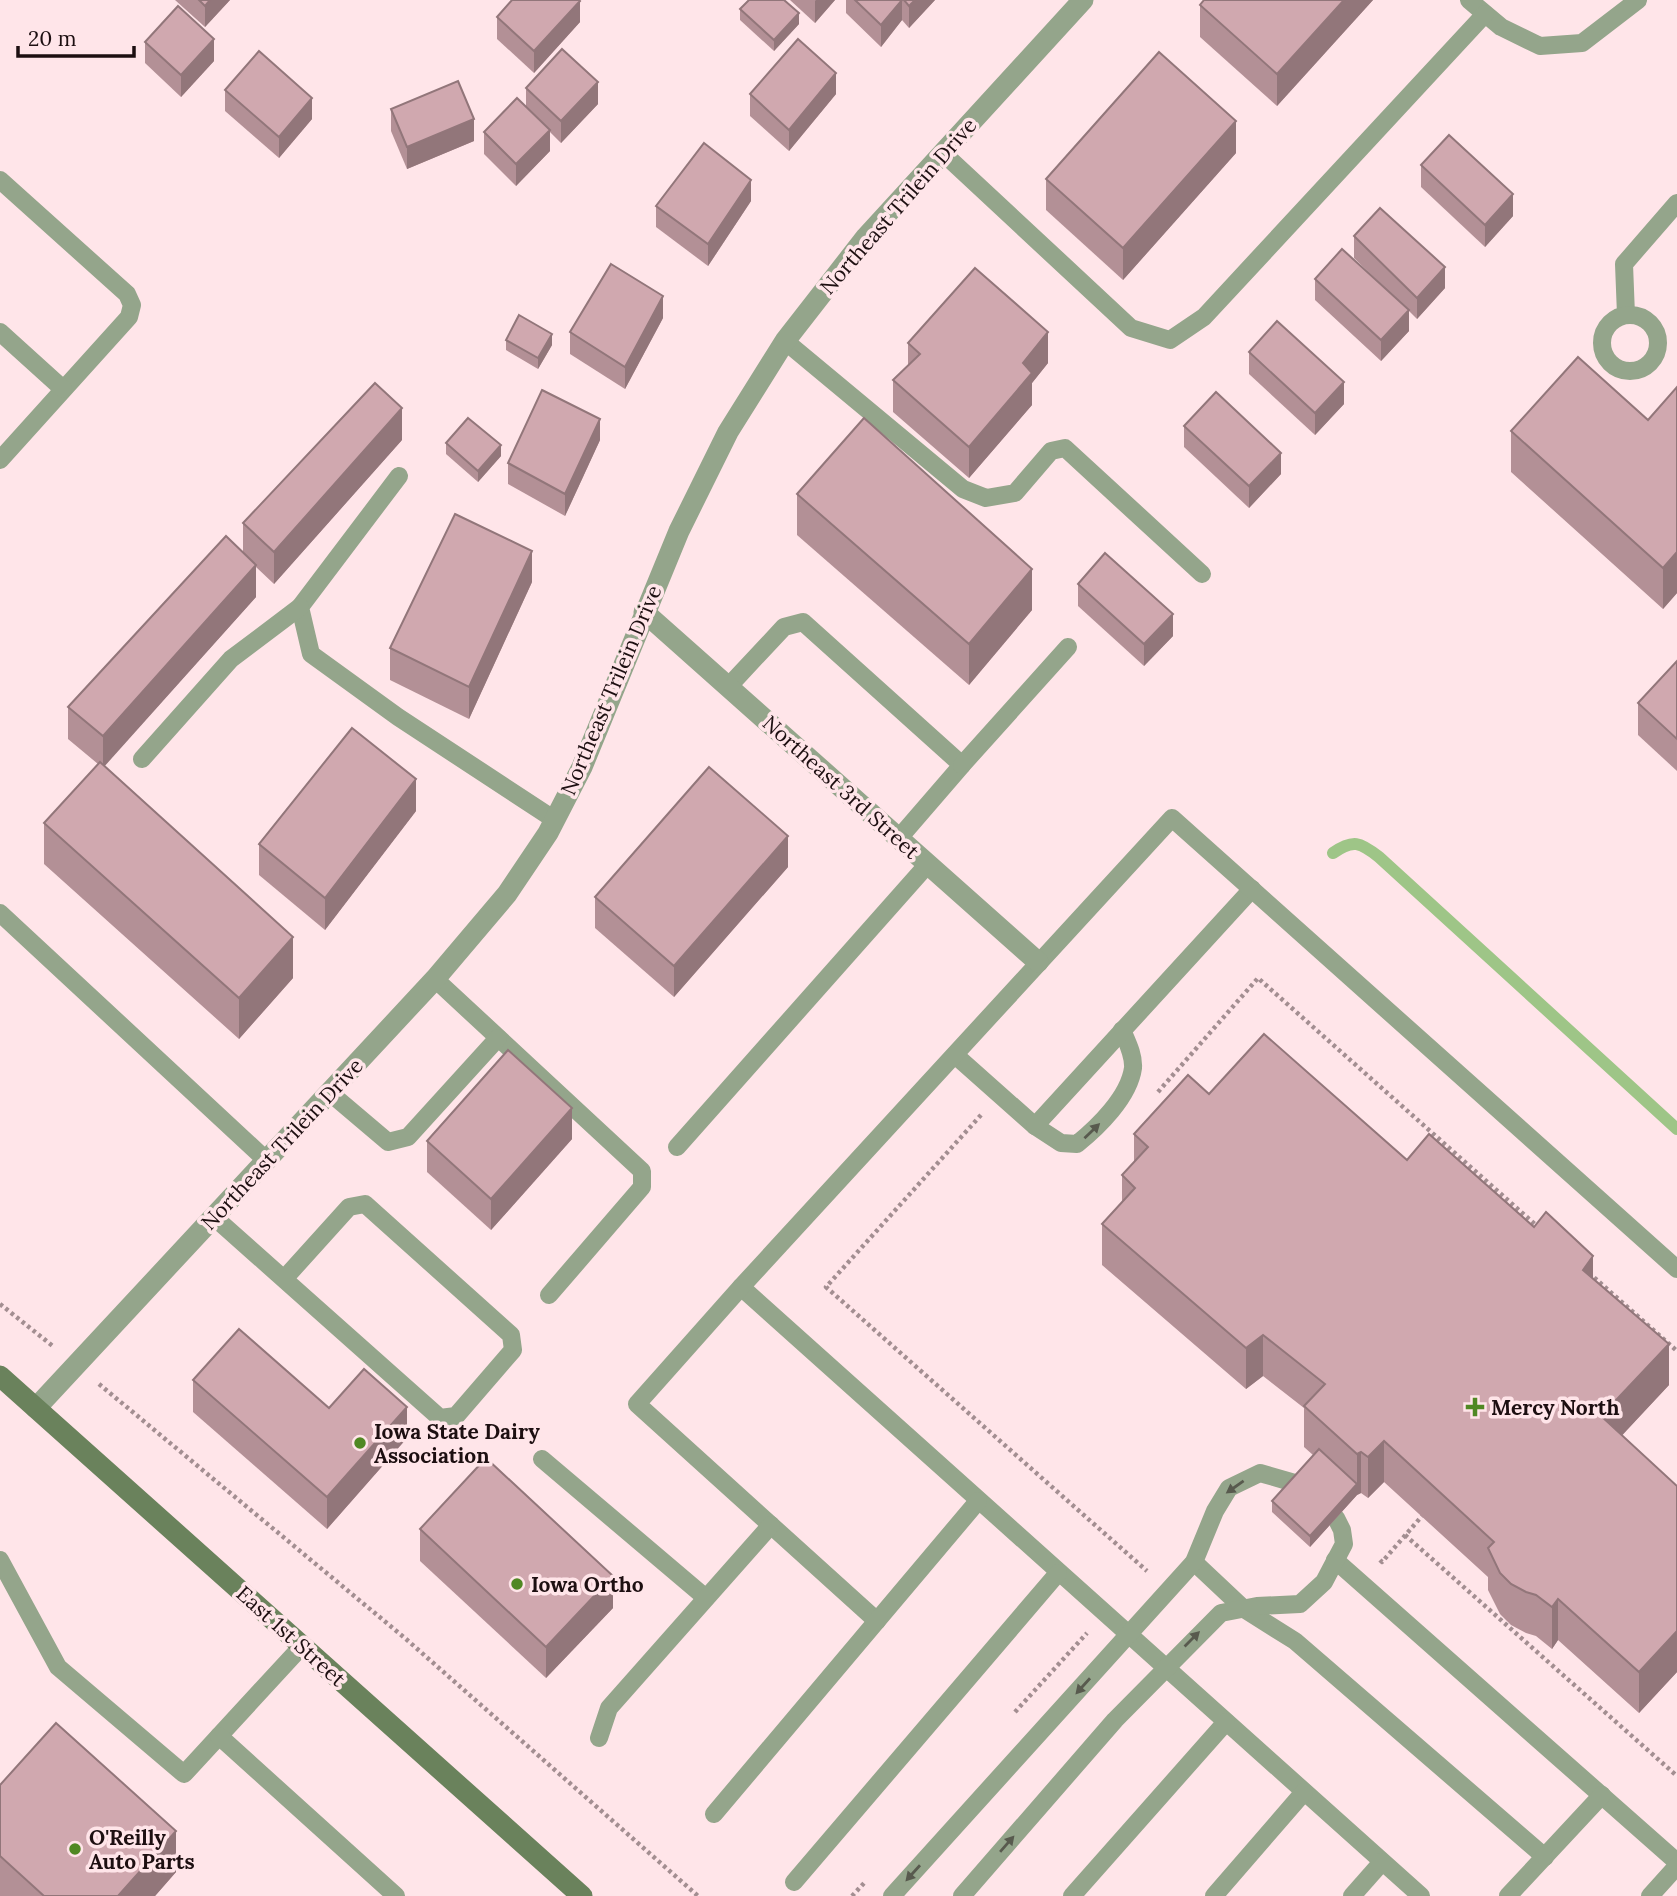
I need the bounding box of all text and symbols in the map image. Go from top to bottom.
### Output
scale bar [18,14,133,58]
text: 20 m [28,25,77,52]
street label: Northeast Trilein Drive [814,112,982,300]
street label: Northeast Trilein Drive [555,581,667,799]
street label: Northeast 3rd Street [757,709,926,865]
street label: Northeast Trilein Drive [195,1052,369,1236]
one-way arrow [1084,1122,1101,1139]
place label: Mercy North [1491,1394,1619,1421]
marker: Mercy North [1465,1397,1485,1417]
place label: Iowa State Dairy Association [374,1418,540,1469]
marker: Iowa State Dairy Association [352,1435,368,1451]
one-way arrow [1226,1480,1245,1494]
place label: Iowa Ortho [531,1571,644,1598]
marker: Iowa Ortho [509,1576,525,1592]
street label: East 1st Street [231,1580,352,1693]
one-way arrow [1183,1632,1200,1648]
one-way arrow [1075,1677,1091,1694]
place label: O'Reilly Auto Parts [89,1824,195,1875]
one-way arrow [999,1836,1014,1853]
marker: O'Reilly Auto Parts [67,1841,83,1857]
one-way arrow [906,1864,922,1881]

